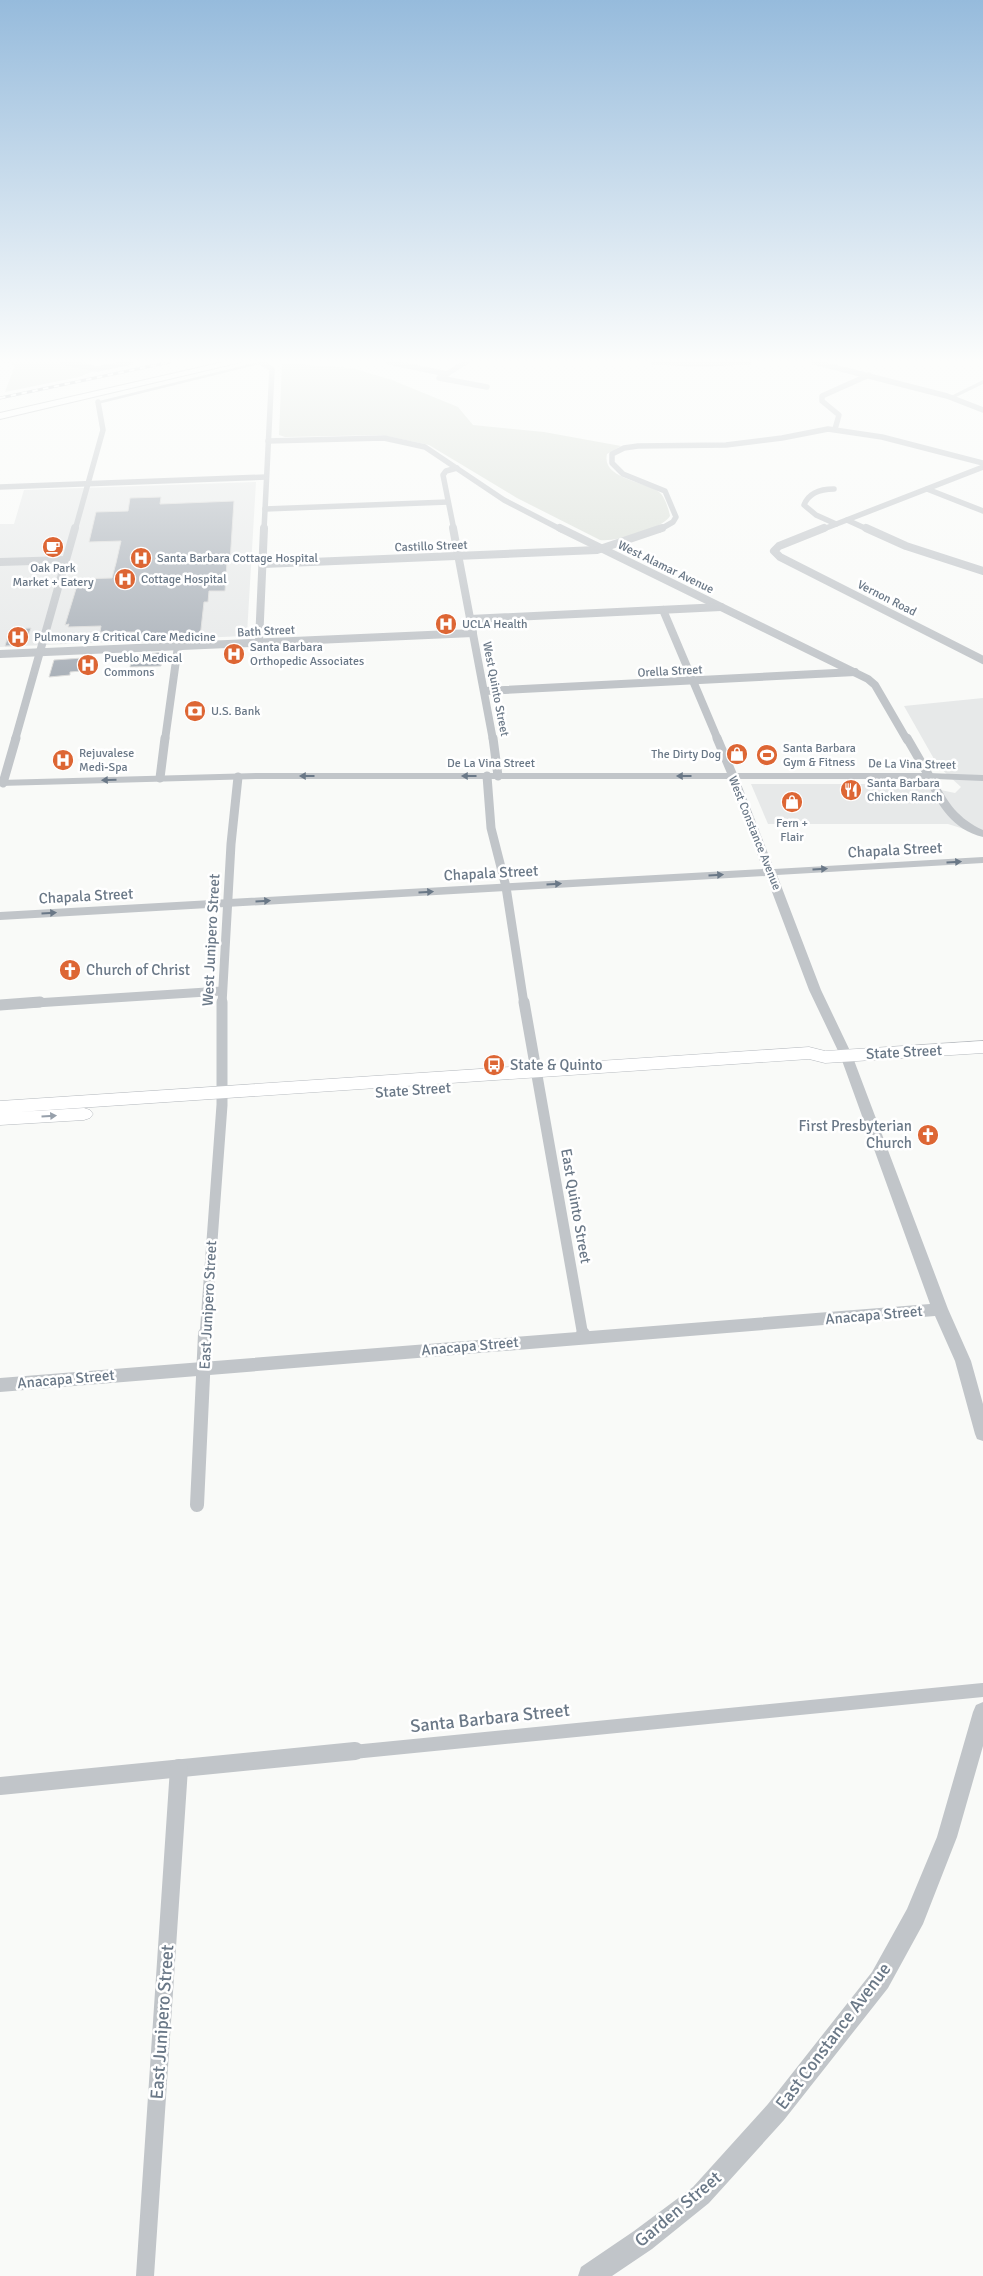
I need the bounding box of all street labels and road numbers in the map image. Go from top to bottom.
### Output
street label: Castillo Street [394,538,468,555]
street label: West Alamar Avenue [615,538,716,597]
street label: Vernon Road [855,577,919,620]
street label: Bath Street [237,622,295,641]
street label: West Quinto Street [479,640,512,738]
street label: Orella Street [637,662,703,681]
street label: De La Vina Street [447,756,535,771]
street label: De La Vina Street [868,756,956,773]
street label: West Constance Avenue [725,774,784,892]
street label: Chapala Street [847,839,943,861]
street label: Chapala Street [443,862,539,884]
street label: West Junipero Street [199,873,223,1007]
street label: Chapala Street [38,885,134,907]
street label: State Street [866,1041,942,1063]
street label: State Street [374,1078,452,1102]
street label: East Quinto Street [557,1147,595,1265]
street label: East Junipero Street [196,1240,220,1370]
street label: Anacapa Street [825,1302,923,1328]
street label: Anacapa Street [421,1333,519,1359]
street label: Anacapa Street [17,1366,115,1392]
street label: Santa Barbara Street [409,1699,571,1737]
street label: East Junipero Street [146,1944,178,2100]
street label: East Constance Avenue [771,1958,895,2114]
street label: Garden Street [630,2166,726,2252]

